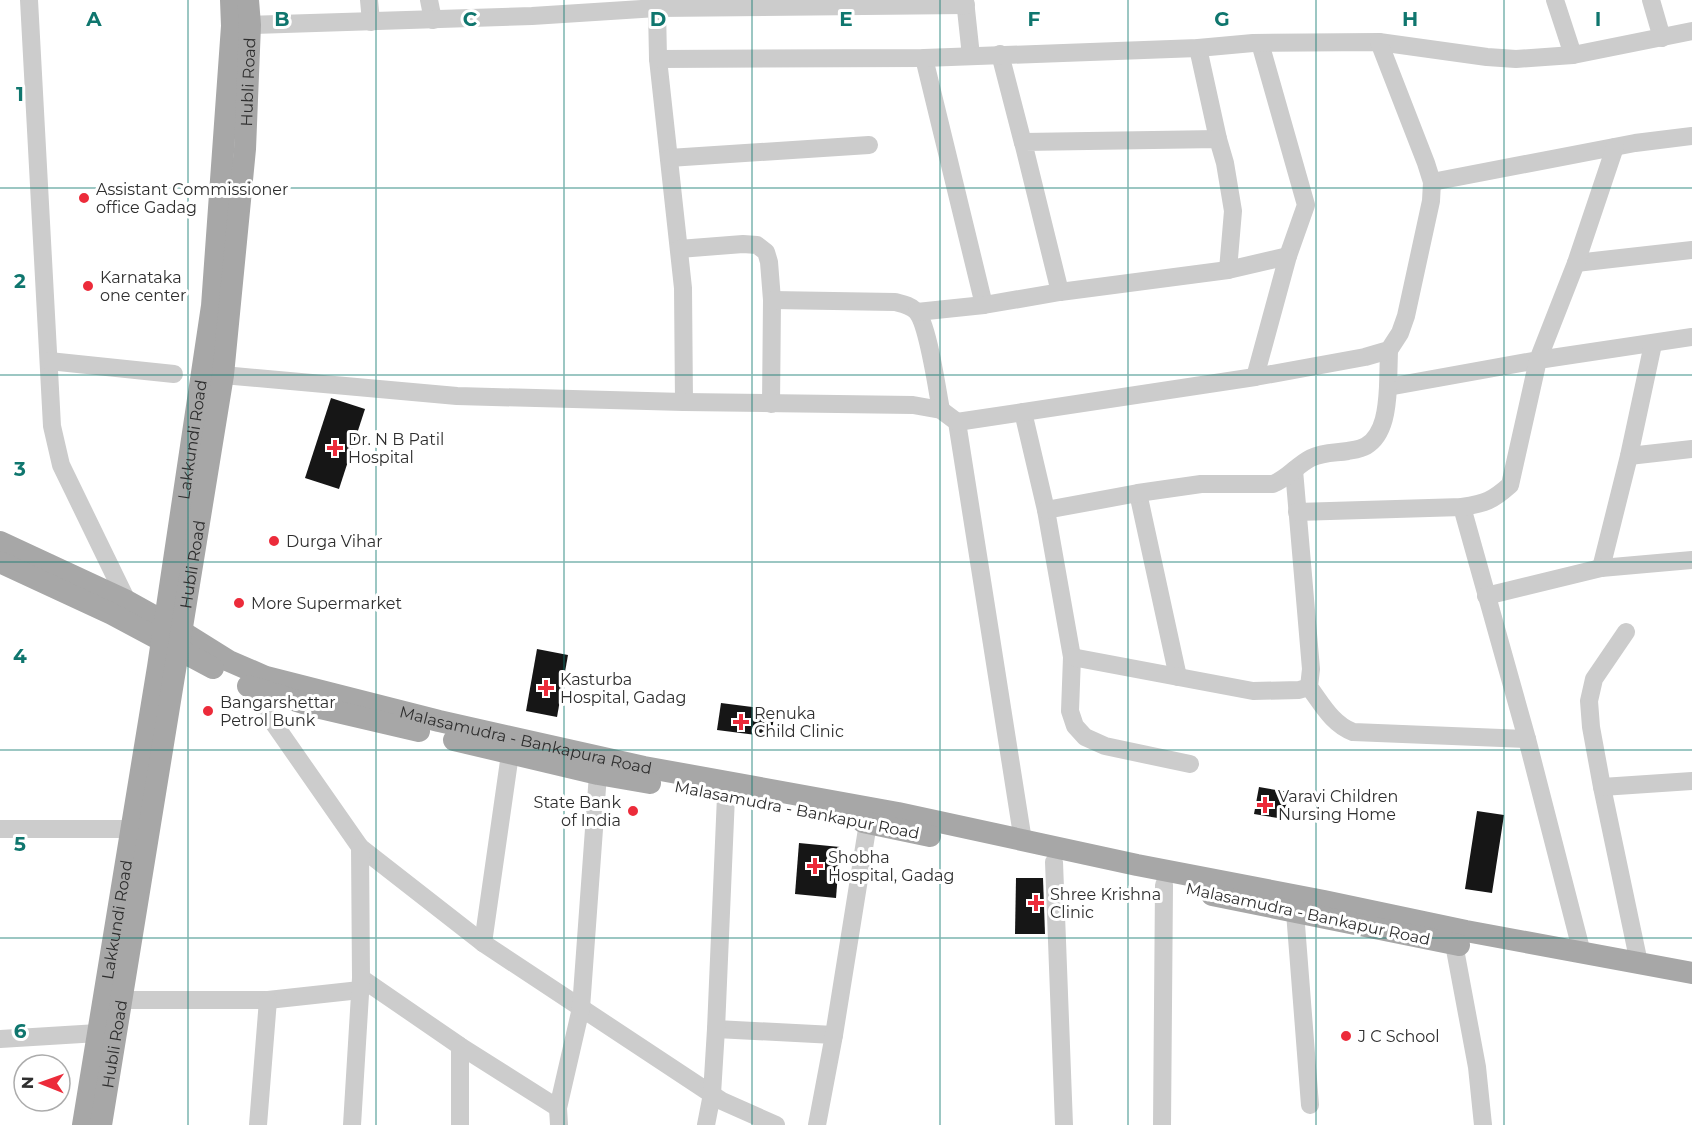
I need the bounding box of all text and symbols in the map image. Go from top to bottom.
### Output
text: A [85,7,102,31]
text: B [274,7,290,31]
text: C [463,7,478,31]
text: D [650,7,666,31]
text: E [839,7,853,31]
text: F [1028,7,1041,31]
text: G [1214,7,1230,31]
text: H [1402,7,1418,31]
text: I [1595,7,1601,31]
street label: Hubli Road [236,37,259,127]
text: 1 [16,82,24,106]
place label: Assistant Commissioner office Gadag [96,180,288,217]
marker: Assistant Commissioner office Gadag [77,191,91,205]
place label: Karnataka one center [100,268,186,305]
text: 2 [14,269,26,293]
marker: Karnataka one center [81,279,95,293]
street label: Lakkundi Road [174,379,210,501]
place label: Dr. N B Patil Hospital [348,430,444,467]
marker: Dr. N B Patil Hospital [326,439,344,457]
text: 3 [13,457,26,481]
street label: Hubli Road [176,519,209,610]
place label: Durga Vihar [286,532,383,551]
marker: Durga Vihar [267,534,281,548]
place label: More Supermarket [251,594,402,613]
marker: More Supermarket [232,596,246,610]
text: 4 [13,644,27,668]
place label: Kasturba Hospital, Gadag [560,670,686,707]
marker: Kasturba Hospital, Gadag [537,679,555,697]
place label: Bangarshettar Petrol Bunk [220,693,336,730]
street label: Malasamudra - Bankapura Road [398,702,653,778]
marker: Bangarshettar Petrol Bunk [201,704,215,718]
place label: Renuka Child Clinic [754,704,844,741]
marker: Renuka Child Clinic [732,713,750,731]
street label: Malasamudra - Bankapur Road [673,777,921,843]
place label: Varavi Children Nursing Home [1278,787,1398,824]
place label: State Bank of India [534,793,621,830]
marker: Varavi Children Nursing Home [1256,796,1274,814]
marker: State Bank of India [626,804,640,818]
text: 5 [14,832,26,856]
place label: Shobha Hospital, Gadag [828,848,954,885]
marker: Shobha Hospital, Gadag [806,857,824,875]
street label: Lakkundi Road [97,859,136,981]
street label: Malasamudra - Bankapur Road [1184,879,1432,949]
place label: Shree Krishna Clinic [1050,885,1161,922]
marker: Shree Krishna Clinic [1027,894,1045,912]
street label: Hubli Road [98,998,131,1090]
text: 6 [14,1019,27,1043]
place label: J C School [1357,1027,1440,1046]
marker: J C School [1339,1029,1353,1043]
north arrow [12,1053,72,1113]
text: N [18,1076,37,1089]

